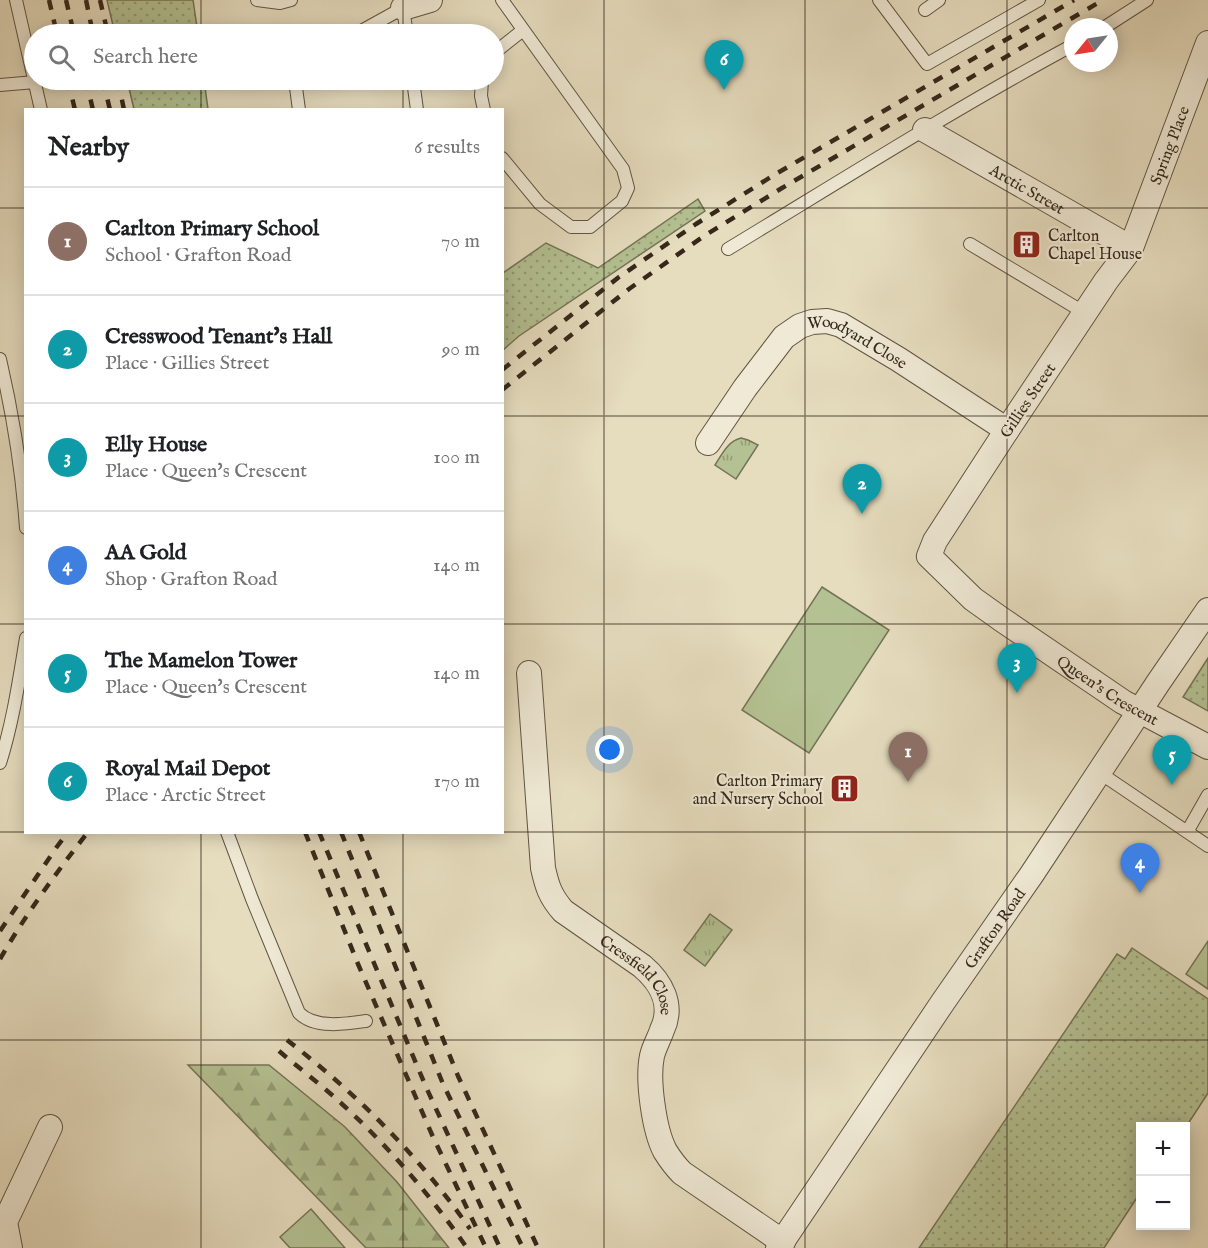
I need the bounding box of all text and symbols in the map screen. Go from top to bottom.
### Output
north arrow [1064,18,1118,72]
search box [24,24,504,90]
pin: 6 [704,40,744,90]
icon: search [45,41,78,74]
text: Search here [93,43,198,71]
street label: Spring Place [1147,104,1195,188]
text: Nearby [48,131,129,164]
text: 6 results [414,135,480,160]
street label: Arctic Street [984,160,1068,220]
text: Carlton Primary School [105,215,319,243]
place label: Carlton Chapel House [1048,227,1142,265]
building icon: Carlton Chapel House [1011,228,1043,260]
text: 1 [64,229,71,254]
text: 70 m [441,229,480,254]
text: School · Grafton Road [105,243,291,268]
street label: Woodyard Close [807,313,910,374]
text: Cresswood Tenant's Hall [105,323,332,351]
text: 2 [63,337,72,362]
text: 90 m [442,337,480,362]
text: Place · Gillies Street [105,351,269,376]
street label: Gillies Street [996,359,1061,442]
text: Elly House [105,431,207,459]
text: 3 [64,445,71,470]
text: 100 m [433,445,480,470]
text: Place · Queen's Crescent [105,459,307,484]
pin: 2 [842,464,882,514]
text: AA Gold [105,539,186,567]
text: 4 [63,553,72,578]
text: 140 m [433,553,480,578]
text: Shop · Grafton Road [105,567,277,592]
pin: 3 [998,644,1036,693]
text: The Mamelon Tower [105,647,297,675]
street label: Queen's Crescent [1052,652,1162,731]
text: 5 [64,661,71,686]
text: 140 m [433,661,480,686]
text: Place · Queen's Crescent [105,675,307,700]
pin: 1 [888,732,928,782]
your location [595,735,624,764]
pin: 5 [1152,736,1192,785]
text: Royal Mail Depot [105,755,270,783]
text: 6 [63,769,72,794]
text: 170 m [434,769,480,794]
place label: Carlton Primary and Nursery School [693,772,824,810]
building icon: Carlton Primary and Nursery School [828,773,860,805]
text: Place · Arctic Street [105,783,266,808]
pin: 4 [1120,844,1160,893]
street label: Grafton Road [961,885,1031,974]
street label: Cressfield Close [595,931,675,1016]
map controls [1136,1122,1190,1230]
button: + [1136,1122,1190,1176]
button: − [1136,1176,1190,1230]

